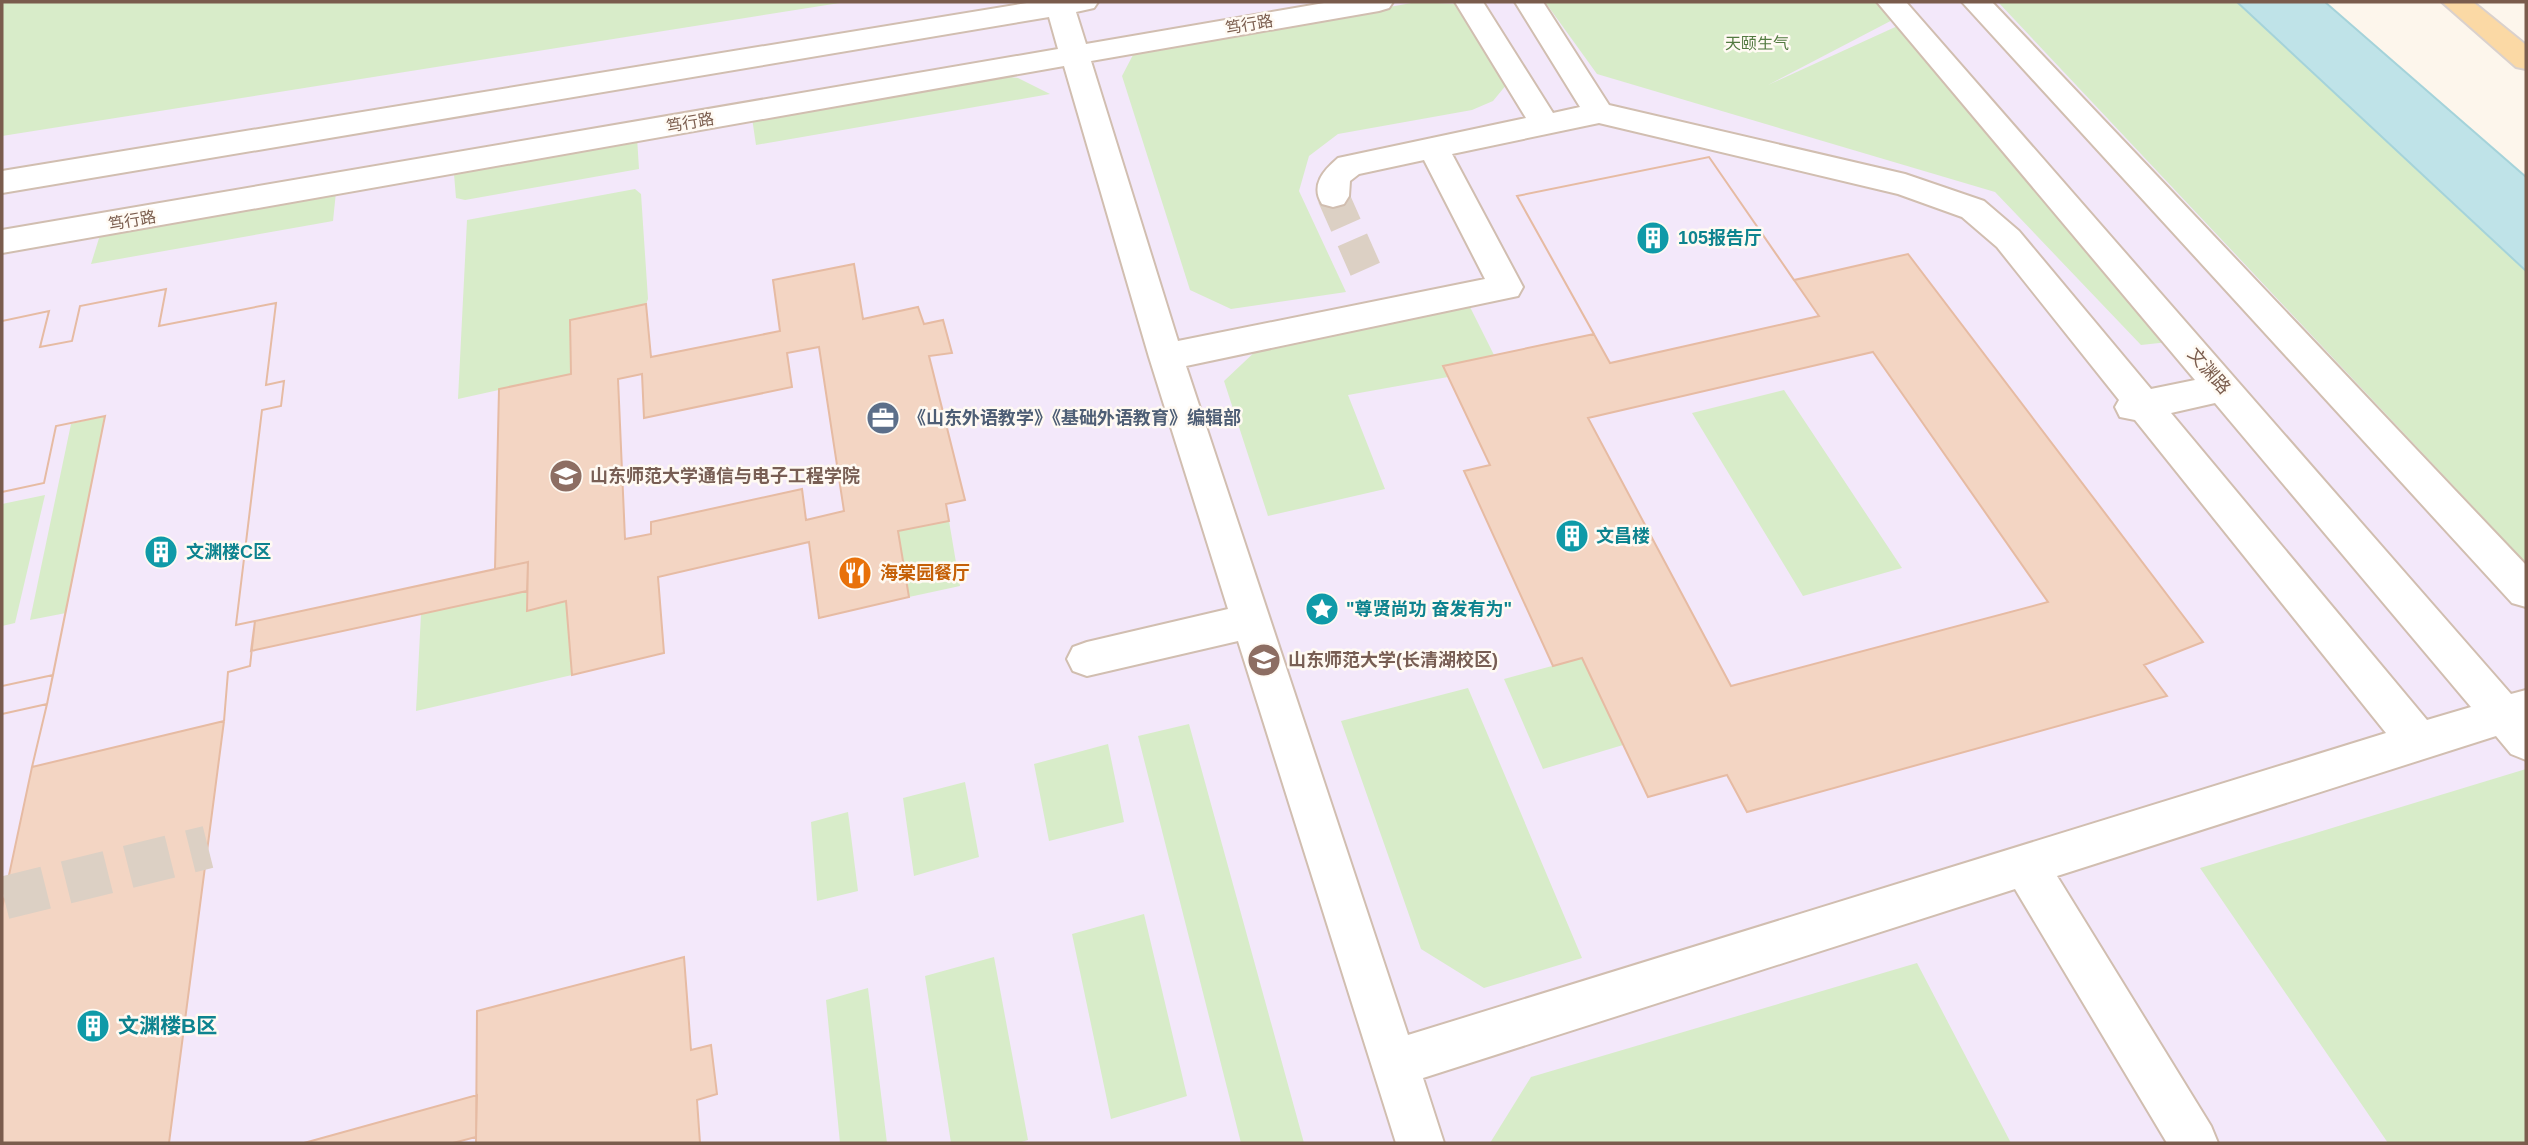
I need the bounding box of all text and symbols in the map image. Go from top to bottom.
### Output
street label: 笃行路 [1224,12,1274,37]
park label: 天颐生气 [1725,35,1789,52]
street label: 笃行路 [665,110,715,135]
street label: 笃行路 [107,208,157,233]
building icon: 105报告厅 [1634,219,1672,257]
place label: 105报告厅 [1678,228,1762,248]
street label: 文渊路 [2184,344,2234,398]
office icon: 《山东外语教学》《基础外语教育》编辑部 [864,399,902,437]
place label: 《山东外语教学》《基础外语教育》编辑部 [908,408,1241,428]
school or university icon: 山东师范大学通信与电子工程学院 [547,457,585,495]
place label: 山东师范大学通信与电子工程学院 [590,466,860,486]
building icon: 文昌楼 [1553,517,1591,555]
place label: 文昌楼 [1596,526,1650,546]
building icon: 文渊楼C区 [142,533,180,571]
place label: 文渊楼C区 [186,542,271,562]
restaurant icon: 海棠园餐厅 [836,554,874,592]
place label: 海棠园餐厅 [880,563,970,583]
place icon: "尊贤尚功 奋发有为" [1303,590,1341,628]
place label: "尊贤尚功 奋发有为" [1346,599,1512,619]
school or university icon: 山东师范大学(长清湖校区) [1245,641,1283,679]
place label: 山东师范大学(长清湖校区) [1288,650,1498,670]
building icon: 文渊楼B区 [74,1007,112,1045]
place label: 文渊楼B区 [118,1014,217,1037]

